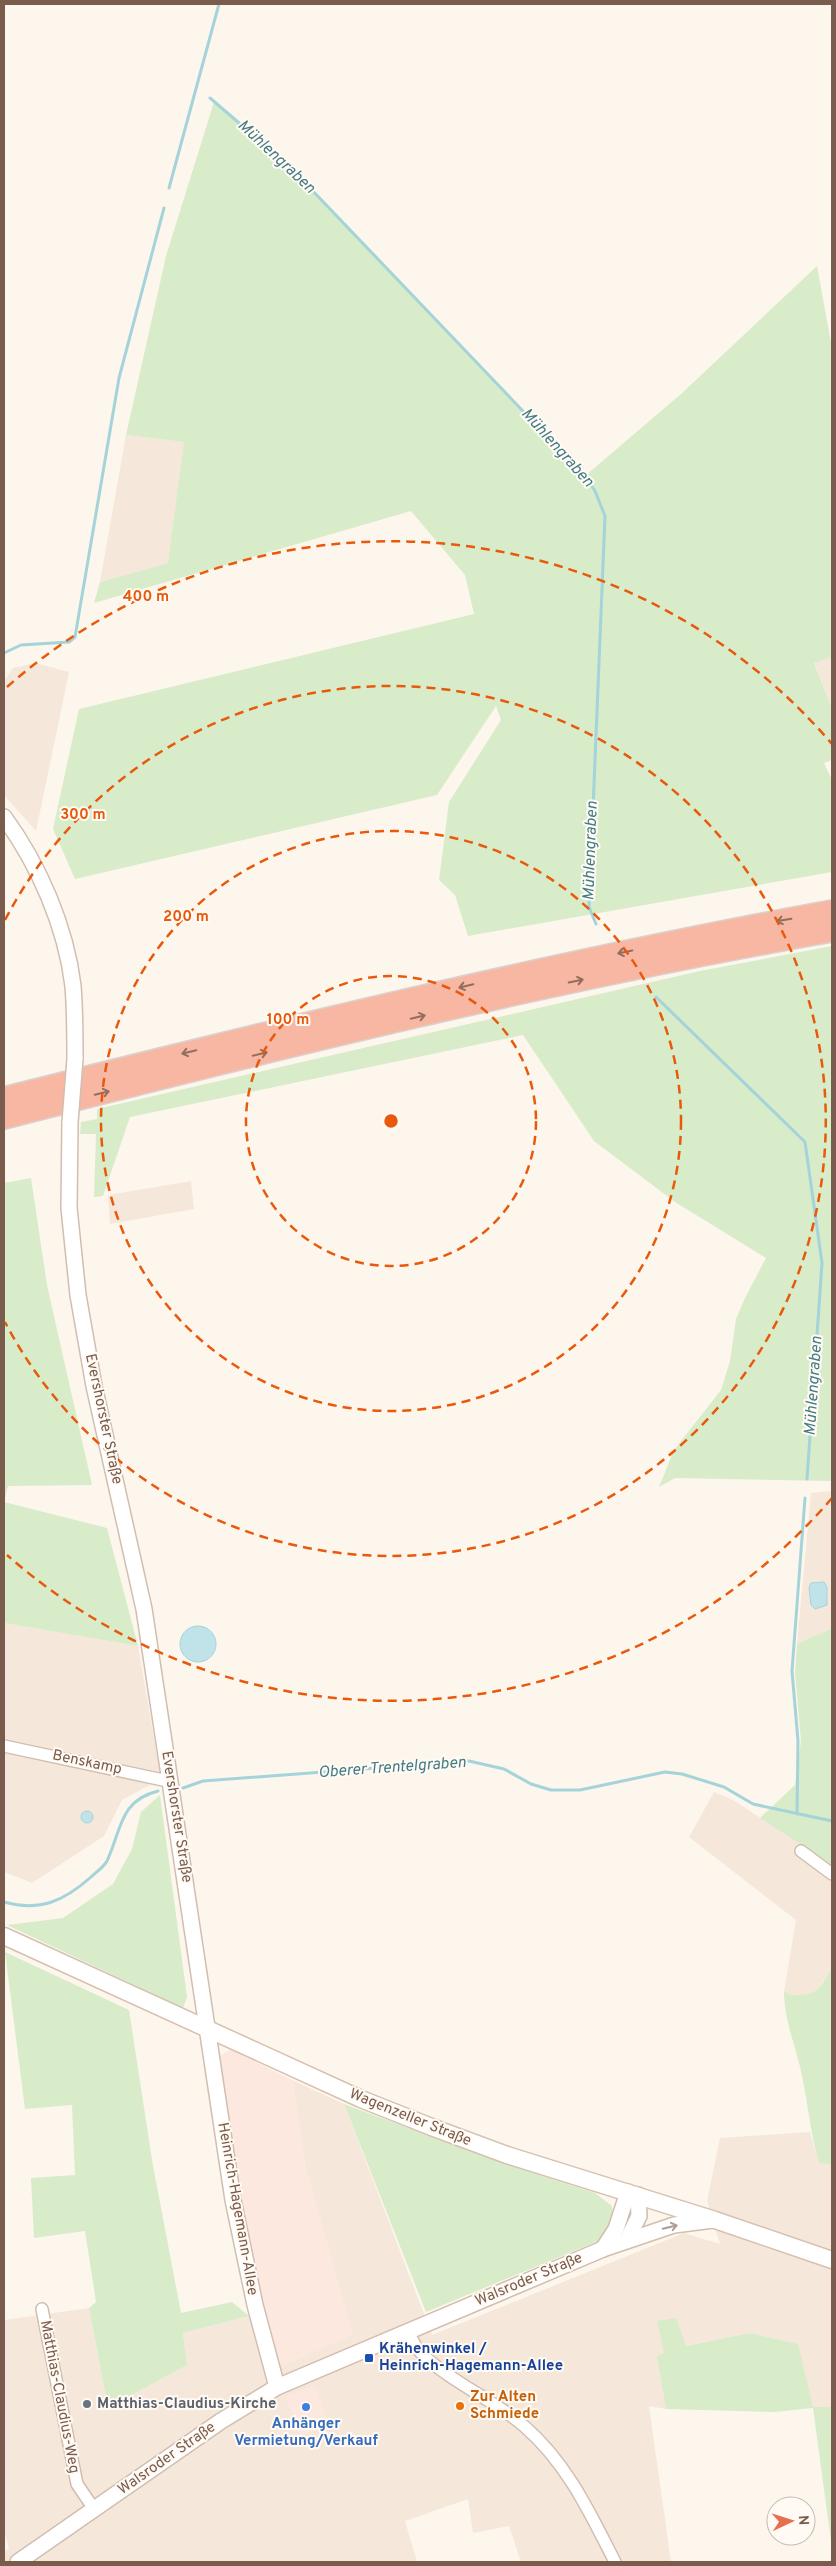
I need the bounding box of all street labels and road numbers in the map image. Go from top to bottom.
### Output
street label: Evershorster Straße [80,1352,126,1486]
street label: Benskamp [50,1746,124,1780]
street label: Evershorster Straße [156,1750,196,1884]
street label: Wagenzeller Straße [346,2085,474,2151]
street label: Heinrich-Hagemann-Allee [212,2121,262,2297]
street label: Walsroder Straße [472,2249,586,2311]
street label: Matthias-Claudius-Weg [35,2319,83,2475]
street label: Walsroder Straße [115,2418,219,2500]

